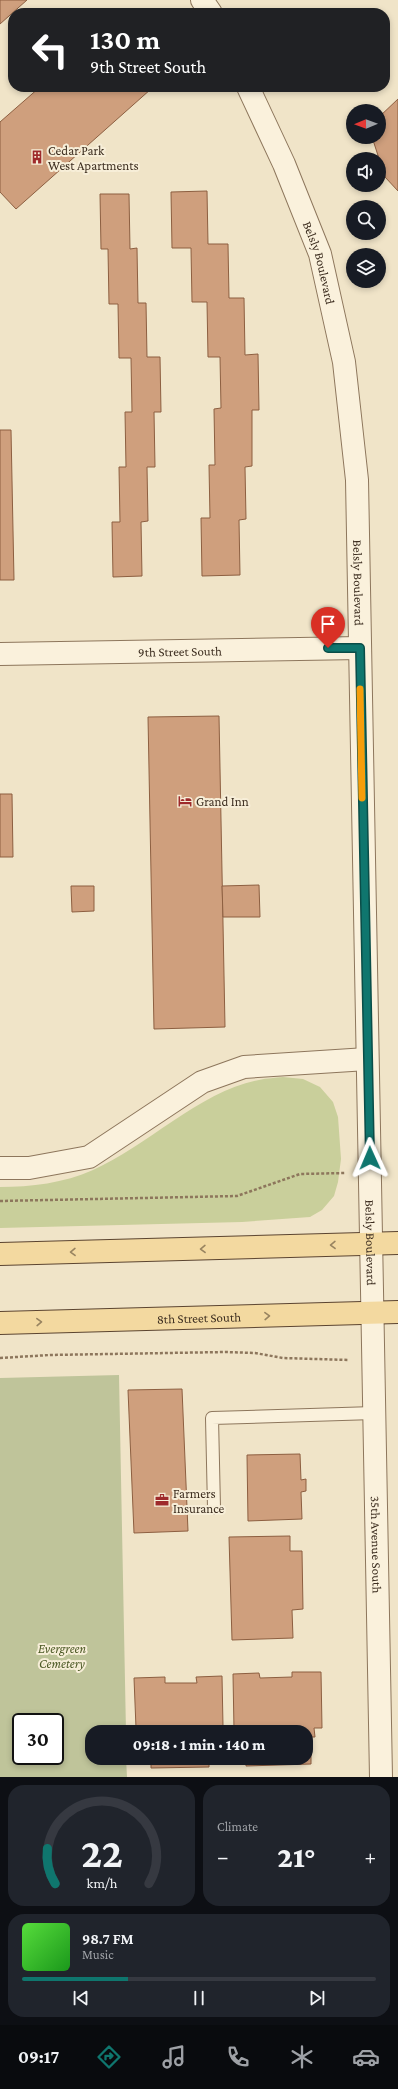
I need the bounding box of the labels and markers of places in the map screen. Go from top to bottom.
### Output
place label: Cedar Park West Apartments [48,143,139,173]
building icon: Cedar Park West Apartments [29,149,45,165]
pin [311,607,345,648]
hotel icon: Grand Inn [177,793,193,809]
place label: Grand Inn [196,794,249,809]
place label: Farmers Insurance [173,1486,225,1516]
office icon: Farmers Insurance [154,1492,170,1508]

